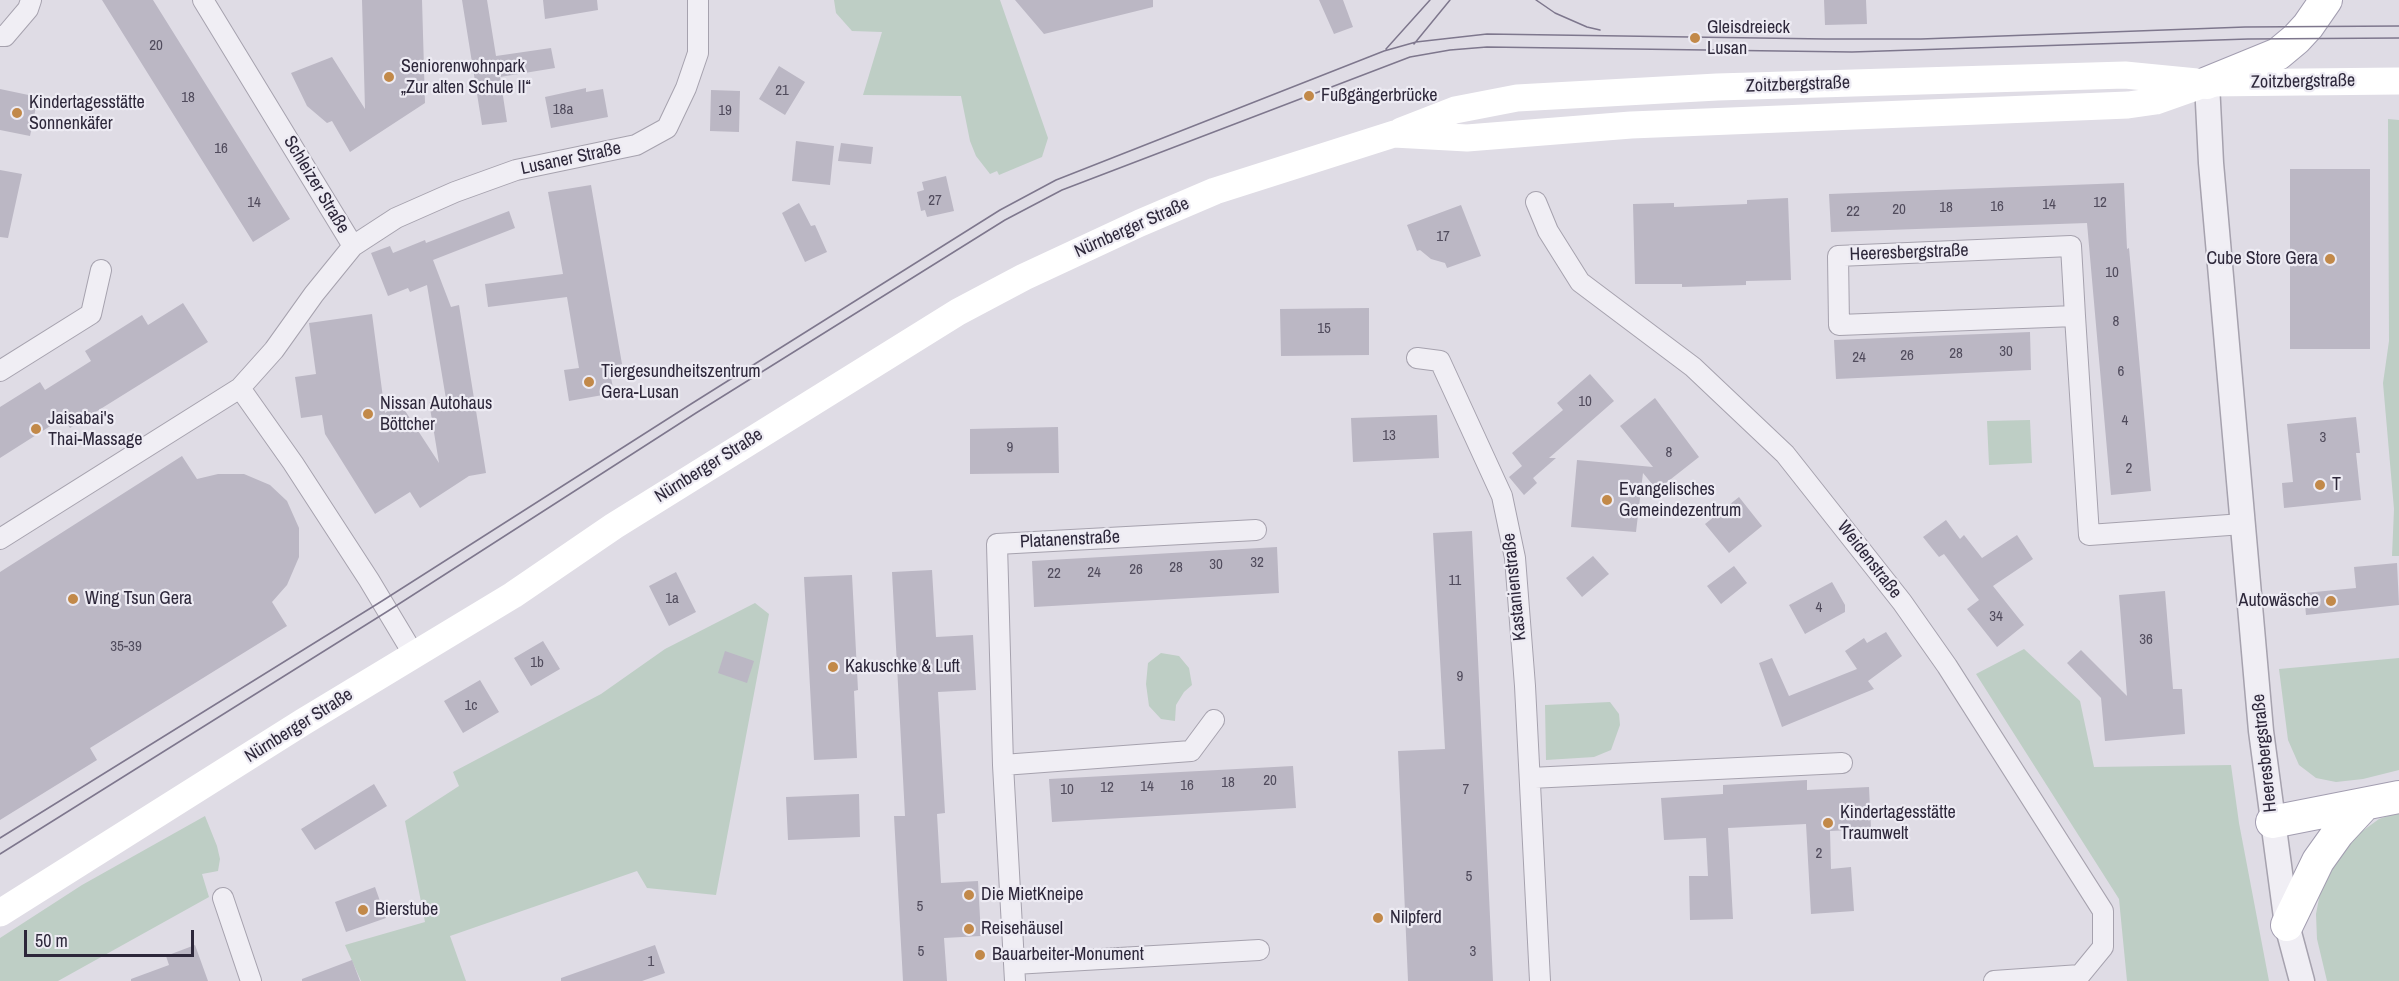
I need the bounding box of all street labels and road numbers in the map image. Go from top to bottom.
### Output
street label: Zoitzbergstraße [2251,70,2355,94]
street label: Zoitzbergstraße [1746,72,1850,98]
street label: Schleizer Straße [278,132,354,238]
street label: Lusaner Straße [519,138,623,180]
street label: Nürnberger Straße [1071,193,1193,263]
street label: Heeresbergstraße [1849,240,1969,266]
street label: Nürnberger Straße [651,424,767,508]
street label: Weidenstraße [1832,517,1906,603]
street label: Platanenstraße [1019,527,1121,553]
street label: Kastanienstraße [1499,532,1531,642]
street label: Nürnberger Straße [241,684,357,768]
street label: Heeresbergstraße [2248,693,2282,813]

